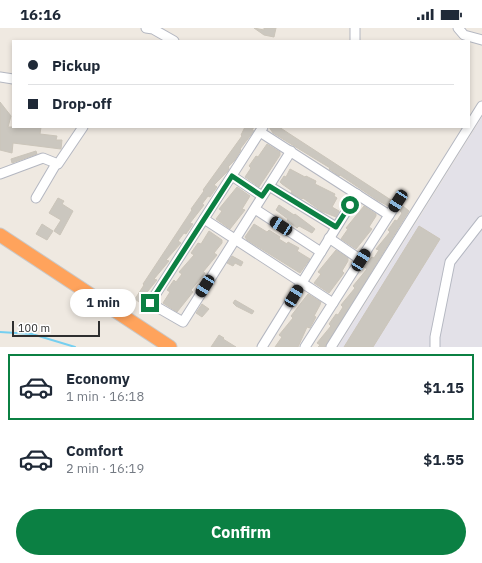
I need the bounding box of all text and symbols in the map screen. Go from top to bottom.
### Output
text: 16:16 [20,5,61,24]
text: Pickup [52,56,100,75]
text: Drop-off [52,94,112,113]
car [386,188,410,214]
route start [341,196,359,214]
car [268,214,294,238]
car [350,247,372,273]
car [194,273,216,299]
car [283,283,305,309]
callout: 1 min [70,289,136,317]
text: 1 min [86,294,120,311]
route end [141,294,159,312]
scale bar [12,319,100,338]
text: 100 m [18,321,50,335]
icon: car [18,369,54,405]
text: Economy [66,369,130,388]
text: $1.15 [423,378,464,397]
text: 1 min · 16:18 [66,388,144,405]
icon: car [18,441,54,477]
text: Comfort [66,441,123,460]
text: $1.55 [423,450,464,469]
text: 2 min · 16:19 [66,460,144,477]
button: Confirm [16,509,466,555]

